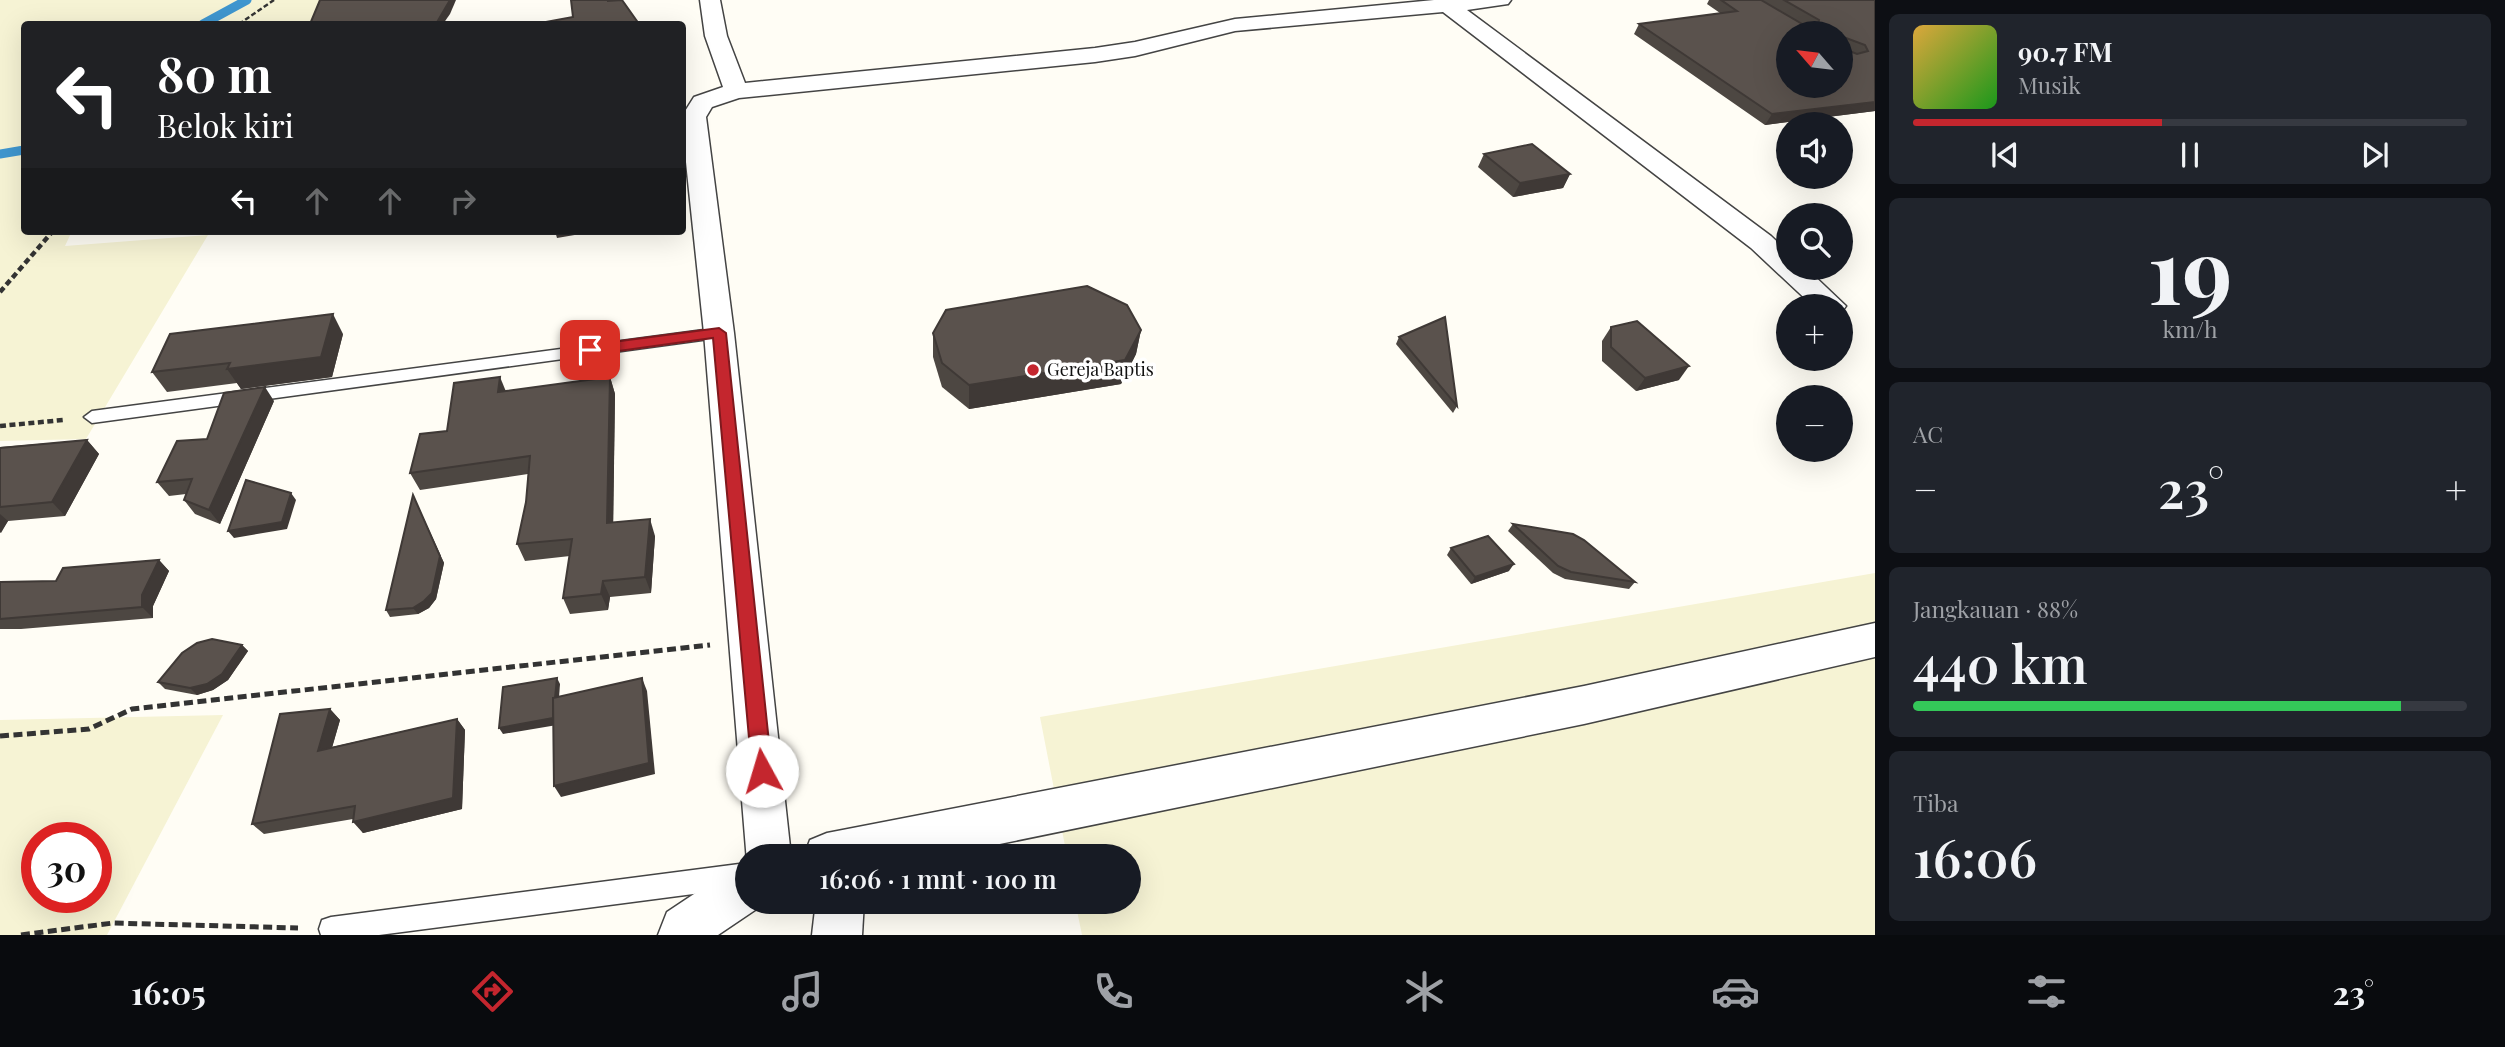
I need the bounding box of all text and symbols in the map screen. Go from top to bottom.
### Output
north arrow [1776,21,1853,98]
map controls [1776,21,1853,462]
text: 90.7 FM [2018,34,2112,69]
text: 80 m [157,40,272,105]
icon: left [42,49,133,140]
text: Musik [2018,69,2081,100]
text: Belok kiri [157,103,294,146]
button: sound [1776,112,1853,189]
icon: previous [1986,136,2024,174]
icon: pause [2171,136,2209,174]
icon: next [2356,136,2394,174]
icon: left [225,182,263,220]
icon: ahead [298,182,336,220]
icon: ahead [371,182,409,220]
icon: right [444,182,482,220]
button: search [1776,203,1853,280]
text: 19 [2147,207,2233,328]
button: + [1776,294,1853,371]
text: km/h [2162,313,2218,344]
pin [560,320,620,380]
icon: arrive [571,331,609,369]
place label: Gereja Baptis [1047,357,1154,381]
marker: Gereja Baptis [1025,362,1041,378]
button: − [1776,385,1853,462]
text: AC [1913,418,1943,449]
text: 23° [2158,453,2224,522]
text: − [1913,463,1938,514]
text: + [2445,463,2467,514]
text: Jangkauan · 88% [1913,593,2078,624]
text: 440 km [1913,628,2088,697]
position arrow [725,734,799,808]
text: Tiba [1913,787,1958,818]
speed limit sign: 30 [21,822,112,913]
text: 16:06 [1913,822,2037,891]
text: 16:06 · 1 mnt · 100 m [819,861,1057,896]
icon: directions [468,967,517,1016]
icon: music [778,967,827,1016]
icon: phone [1089,967,1138,1016]
icon: climate [1400,967,1449,1016]
icon: car [1711,967,1760,1016]
icon: filters [2022,967,2071,1016]
text: 16:05 [131,970,206,1013]
text: 23° [2333,970,2374,1013]

